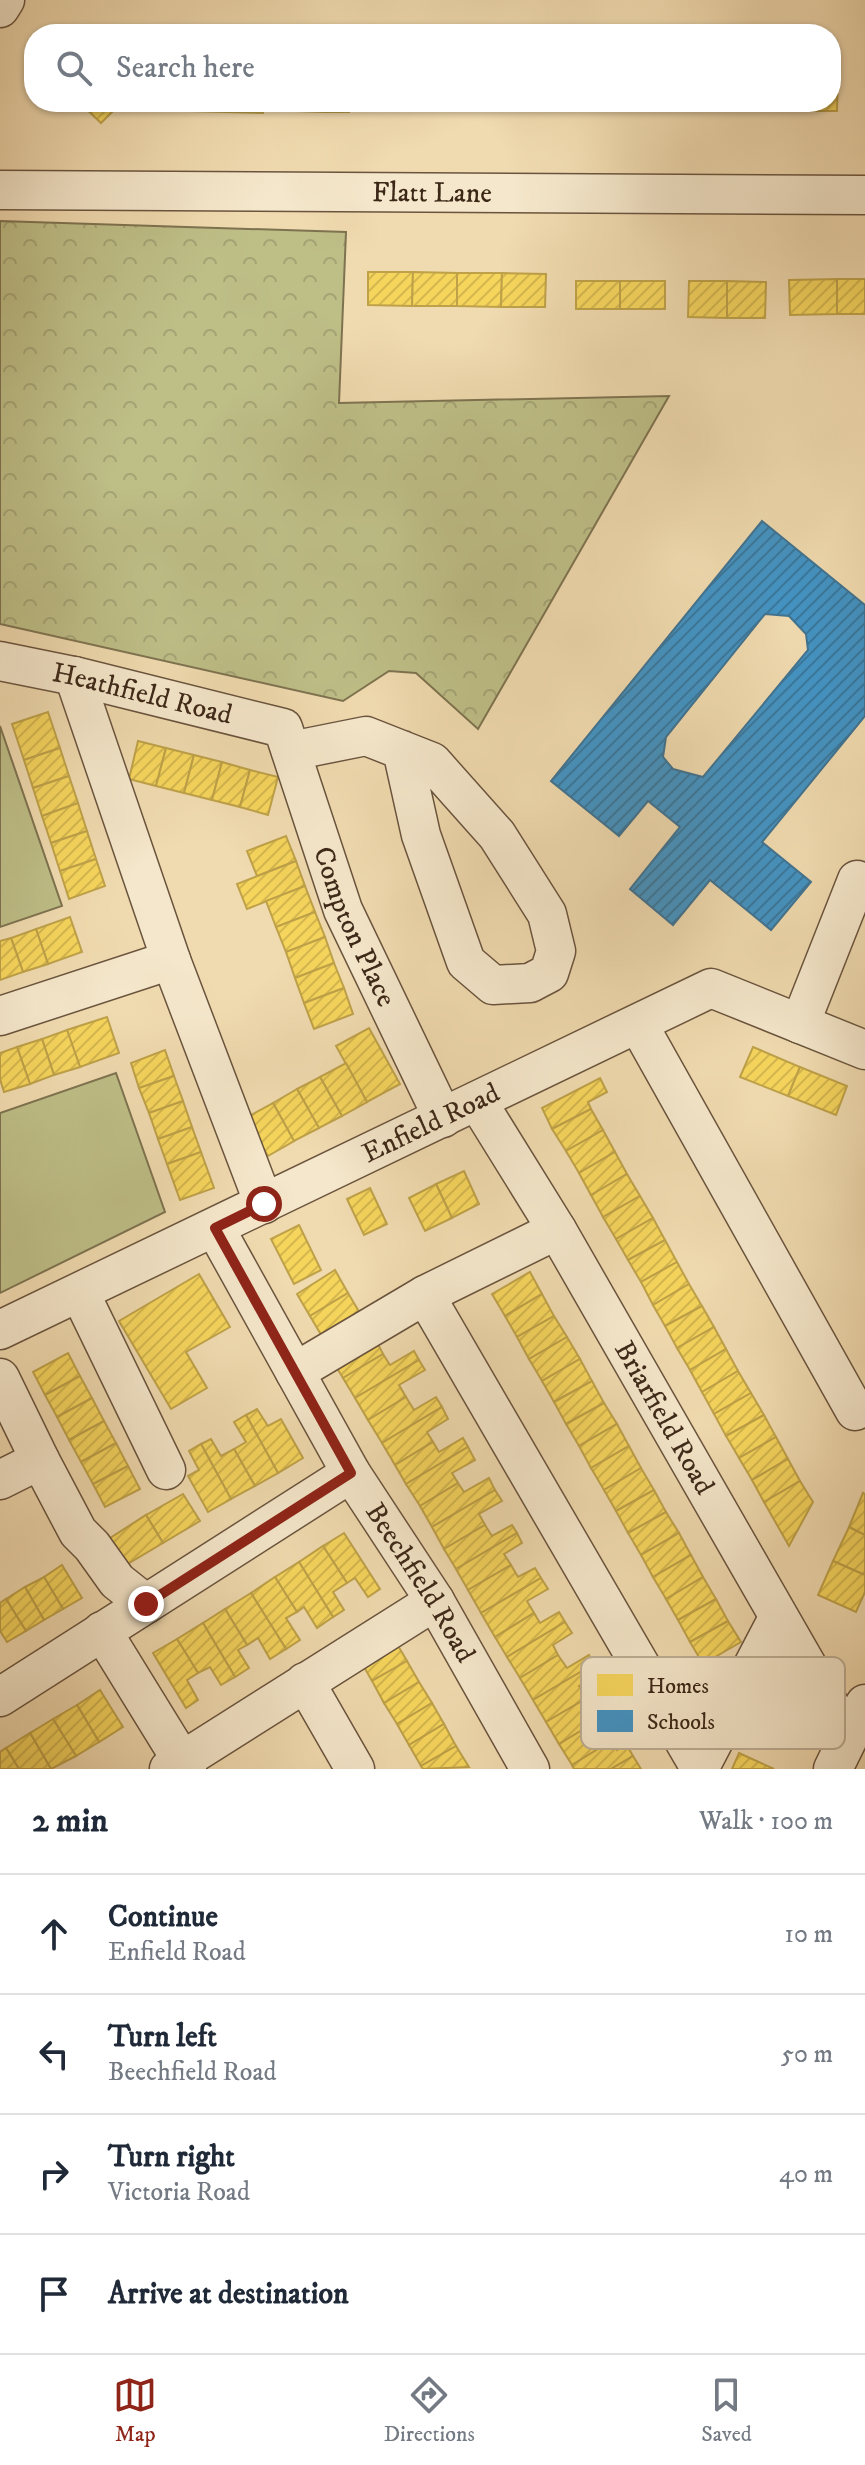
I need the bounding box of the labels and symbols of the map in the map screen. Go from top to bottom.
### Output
street label: Flatt Lane [372,175,492,210]
street label: Heathfield Road [49,655,236,732]
street label: Compton Place [306,842,404,1012]
street label: Enfield Road [356,1075,505,1171]
route start [246,1186,282,1222]
street label: Briarfield Road [607,1334,722,1501]
street label: Beechfield Road [358,1496,483,1668]
route end [128,1586,164,1622]
legend [581,1657,845,1749]
text: Homes [647,1673,709,1700]
text: Schools [647,1709,715,1736]

